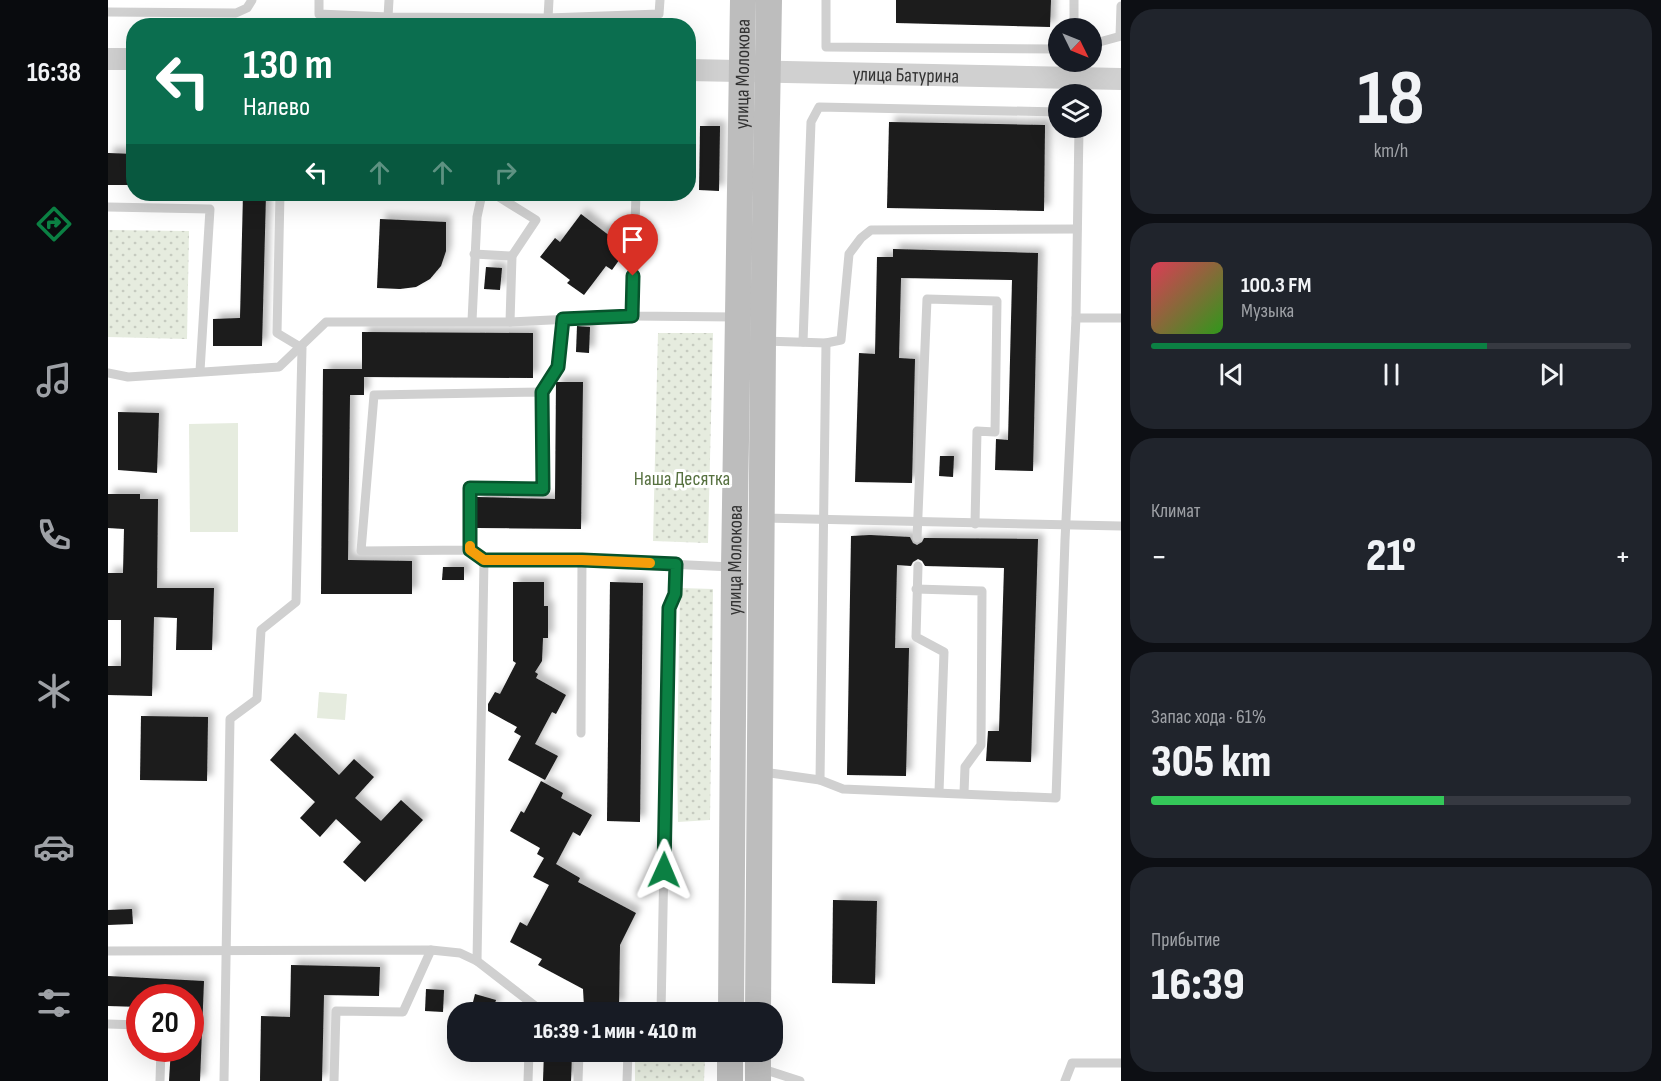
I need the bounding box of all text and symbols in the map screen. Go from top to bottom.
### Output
north arrow [1048,18,1102,72]
map controls [1048,18,1102,138]
street label: улица Молокова [730,19,756,129]
text: 130 m [243,40,333,91]
icon: left [144,42,222,120]
text: 18 [1357,53,1425,146]
text: 16:38 [27,57,81,89]
street label: улица Батурина [852,62,959,89]
button: layers [1048,84,1102,138]
text: Налево [243,91,310,123]
text: km/h [1374,139,1408,163]
icon: left [300,156,333,189]
icon: ahead [363,156,396,189]
icon: ahead [426,156,459,189]
icon: right [489,156,522,189]
icon: directions [33,203,75,245]
pin [607,214,658,276]
icon: arrive [616,223,649,256]
text: 100.3 FM [1241,272,1312,299]
text: Музыка [1241,299,1294,323]
icon: previous [1215,358,1248,391]
icon: pause [1375,358,1408,391]
icon: next [1535,358,1568,391]
icon: music [33,359,75,401]
park label: Наша Десятка [634,467,730,491]
text: Климат [1151,499,1201,523]
street label: улица Молокова [723,505,748,615]
icon: phone [33,514,75,556]
text: 21° [1366,529,1416,584]
text: − [1151,537,1167,577]
text: + [1615,537,1631,577]
icon: climate [33,670,75,712]
text: Запас хода · 61% [1151,705,1266,729]
text: 305 km [1151,735,1271,790]
icon: car [33,826,75,868]
position arrow [632,838,696,902]
text: Прибытие [1151,928,1220,952]
text: 16:39 [1151,958,1245,1013]
icon: filters [33,982,75,1024]
speed limit sign: 20 [126,984,204,1062]
text: 16:39 · 1 мин · 410 m [533,1018,697,1045]

